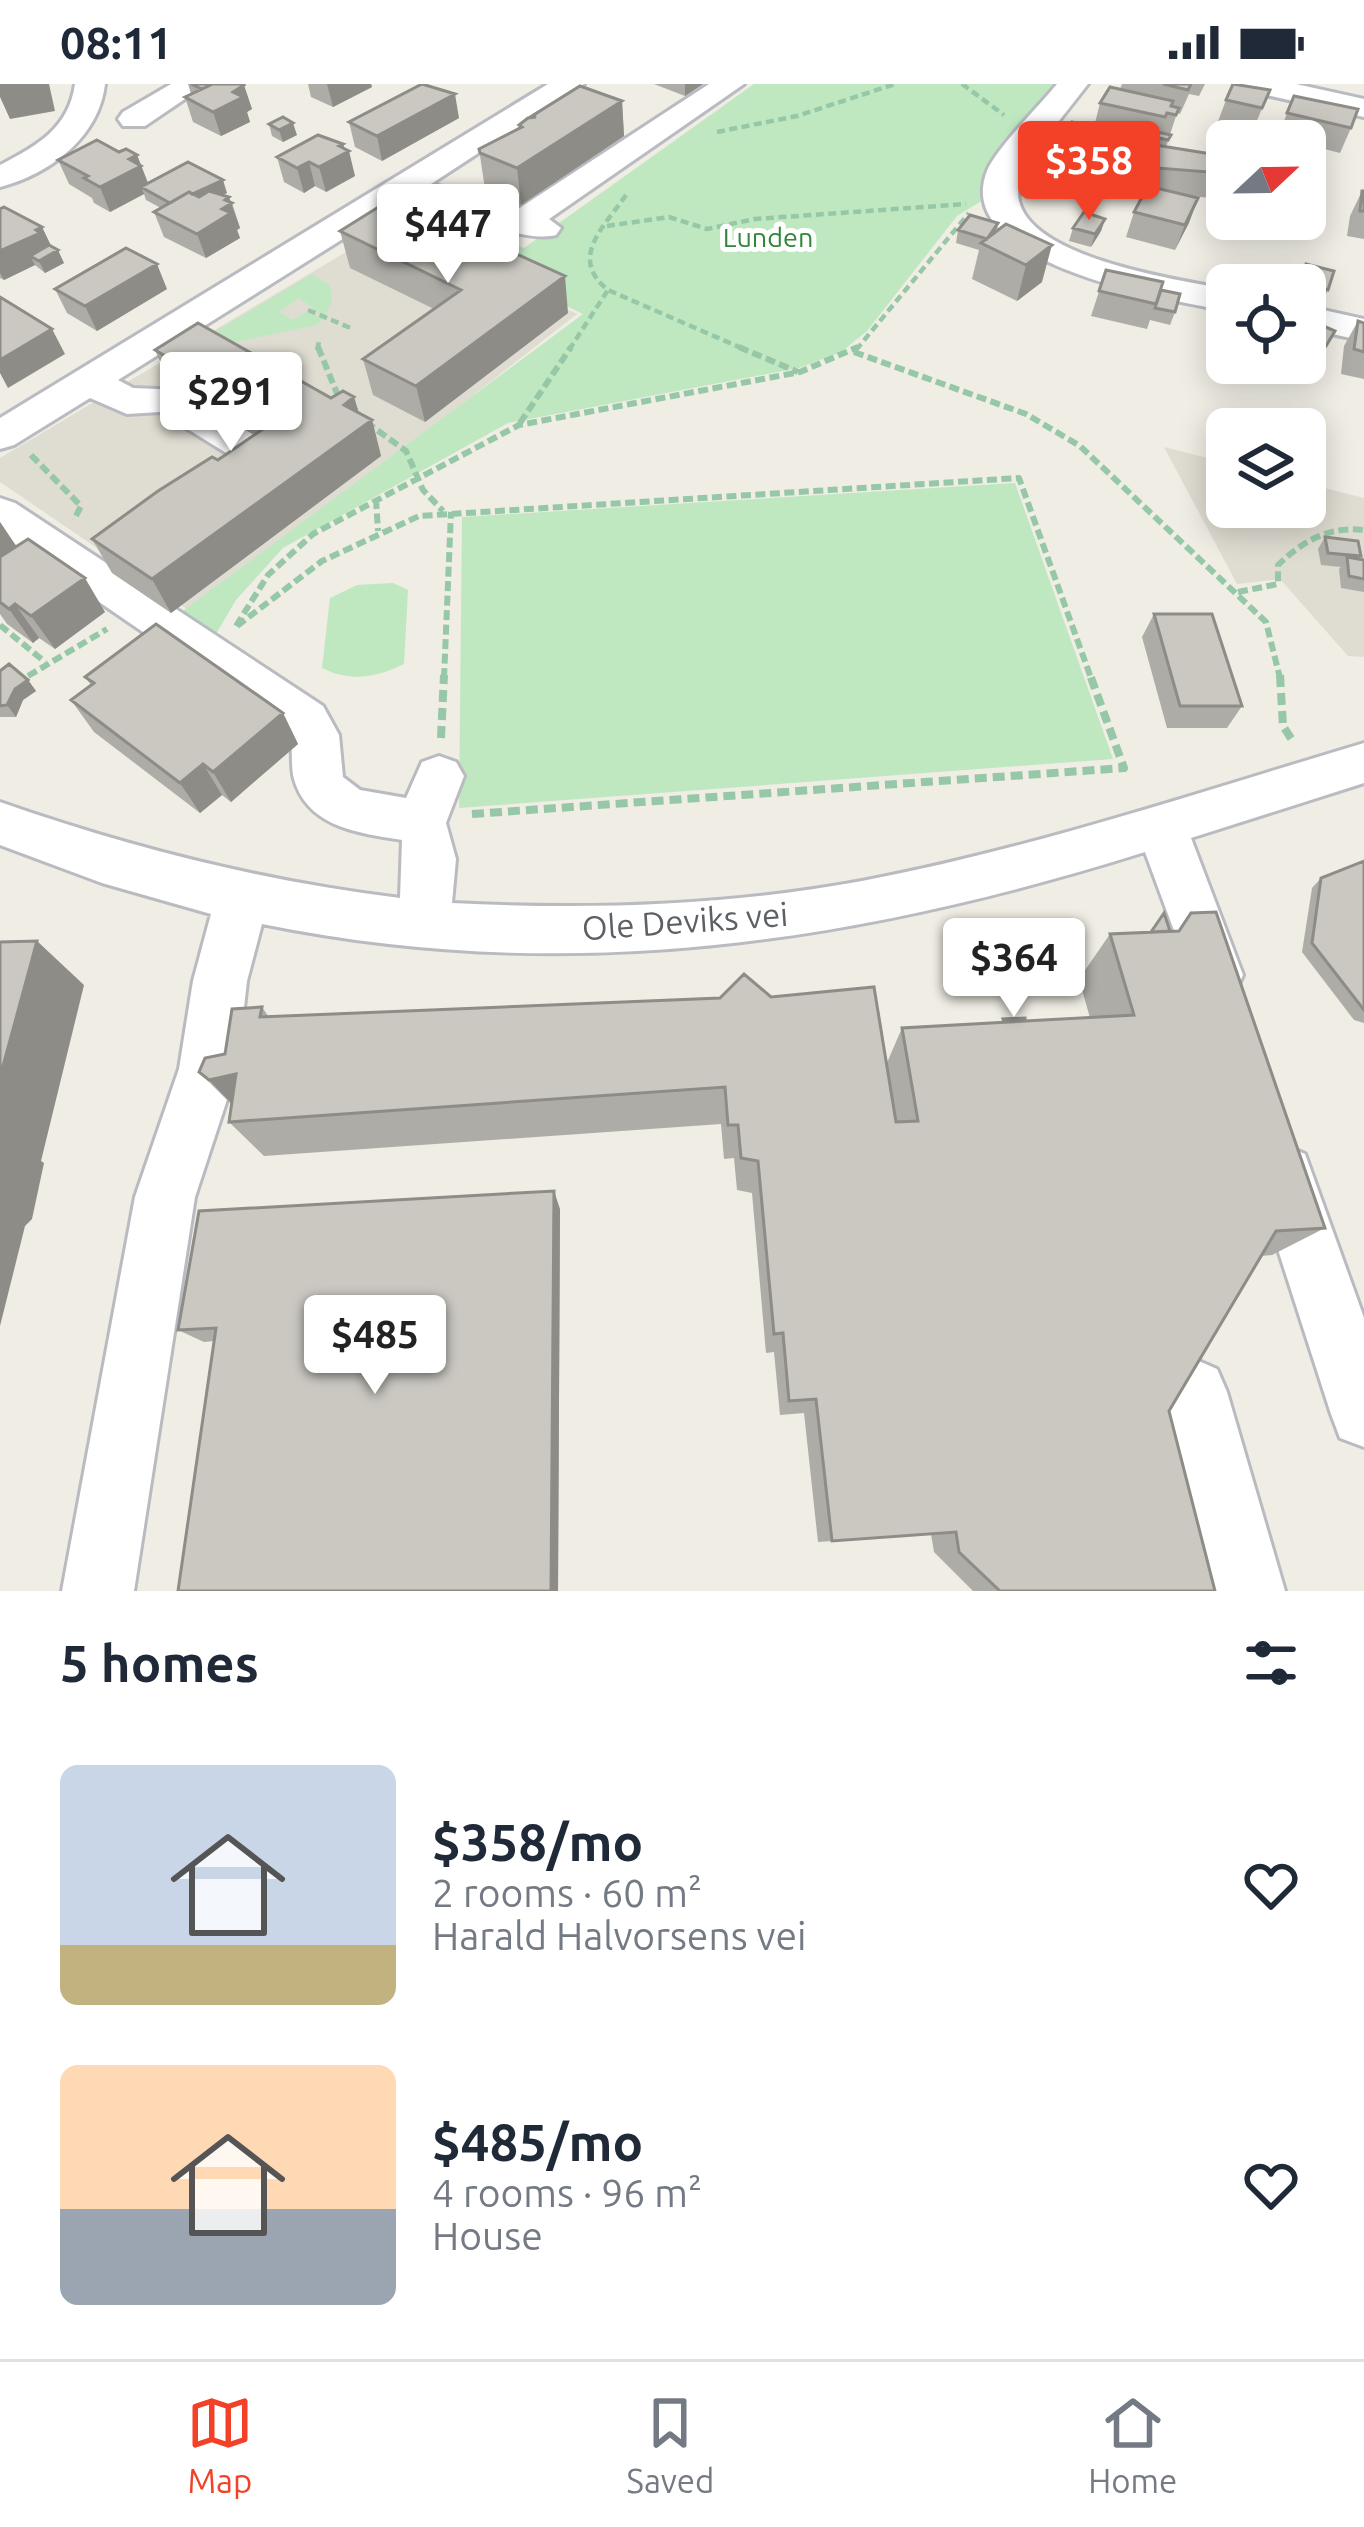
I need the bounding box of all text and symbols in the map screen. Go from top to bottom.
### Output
text: 08:11 [60,17,173,68]
north arrow [1206,120,1326,240]
map controls [1206,120,1326,528]
pin: $358 [1018,121,1160,223]
text: $358 [1045,138,1133,181]
pin: $447 [377,184,519,286]
text: $447 [404,201,492,244]
park label: Lunden [723,222,813,252]
button: locate [1206,264,1326,384]
pin: $291 [160,352,302,454]
text: $291 [187,369,275,412]
button: layers [1206,408,1326,528]
street label: Ole Deviks vei [581,895,789,946]
pin: $364 [943,918,1085,1020]
text: $364 [970,935,1058,978]
pin: $485 [304,1295,446,1397]
text: $485 [331,1312,419,1355]
icon: filters [1238,1630,1304,1696]
text: 5 homes [60,1634,259,1692]
icon: home [156,1813,300,1957]
text: $358/mo [432,1813,643,1871]
icon: heart [1238,1852,1304,1918]
text: 2 rooms · 60 m² [432,1871,702,1914]
text: Harald Halvorsens vei [432,1914,806,1957]
icon: home [156,2113,300,2257]
text: $485/mo [432,2113,643,2171]
icon: heart [1238,2152,1304,2218]
text: 4 rooms · 96 m² [432,2171,702,2214]
text: House [432,2214,543,2257]
tab: Map [187,2390,253,2499]
tab: Saved [627,2390,714,2499]
tab: Home [1088,2390,1177,2499]

